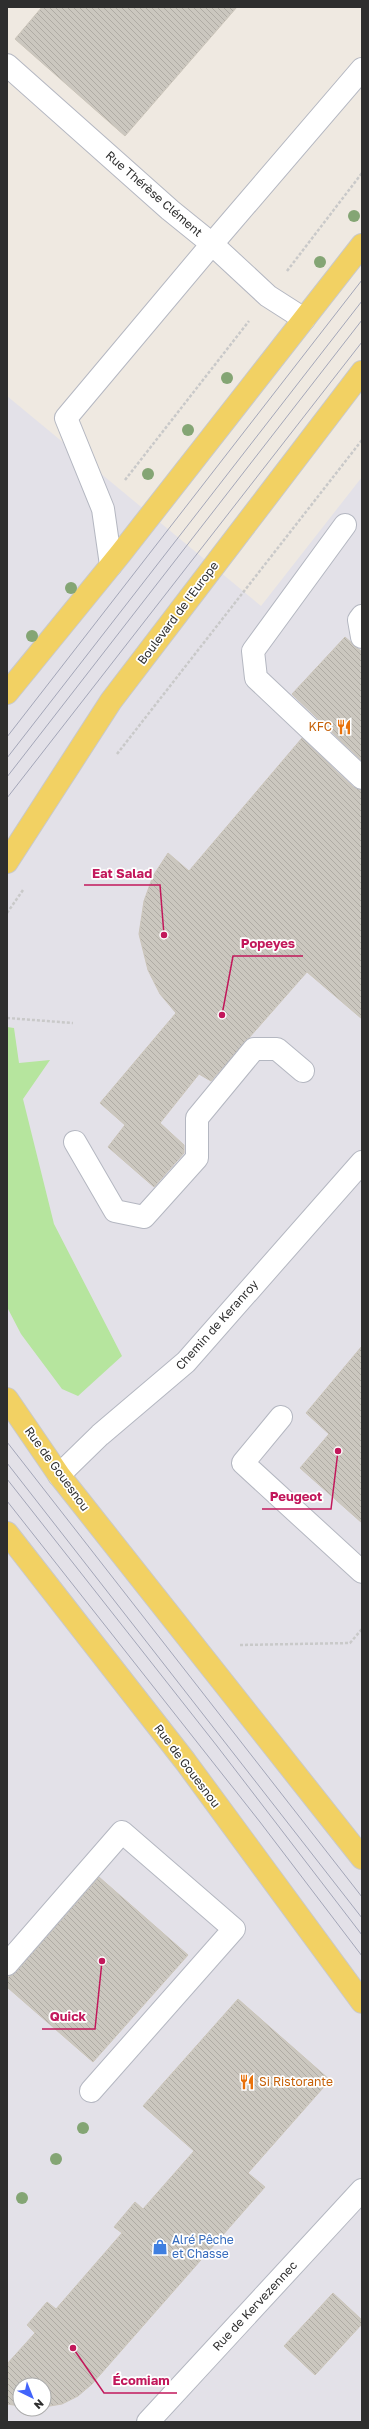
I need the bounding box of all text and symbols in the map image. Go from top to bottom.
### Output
street label: Rue Thérèse Clément [103,148,206,240]
street label: Boulevard de l'Europe [134,558,221,667]
restaurant icon: KFC [335,718,353,736]
place label: KFC [308,719,332,734]
callout: Eat Salad [84,860,160,885]
text: Eat Salad [92,865,152,881]
callout: Popeyes [233,931,303,956]
text: Popeyes [241,935,295,951]
street label: Chemin de Keranroy [172,1276,261,1373]
street label: Rue de Gouesnou [22,1424,93,1514]
callout: Peugeot [262,1484,331,1509]
text: Peugeot [270,1488,322,1504]
street label: Rue de Gouesnou [151,1721,224,1810]
callout: Quick [42,2004,95,2029]
text: Quick [50,2008,87,2024]
restaurant icon: Si Ristorante [238,2073,256,2091]
place label: Si Ristorante [259,2074,333,2089]
place label: Alré Pêche et Chasse [172,2232,234,2261]
shop icon: Alré Pêche et Chasse [151,2238,169,2256]
street label: Rue de Kervezennec [209,2257,300,2354]
callout: Écomiam [104,2368,177,2393]
text: Écomiam [112,2372,170,2388]
north arrow [12,2377,52,2417]
text: N [32,2397,47,2412]

